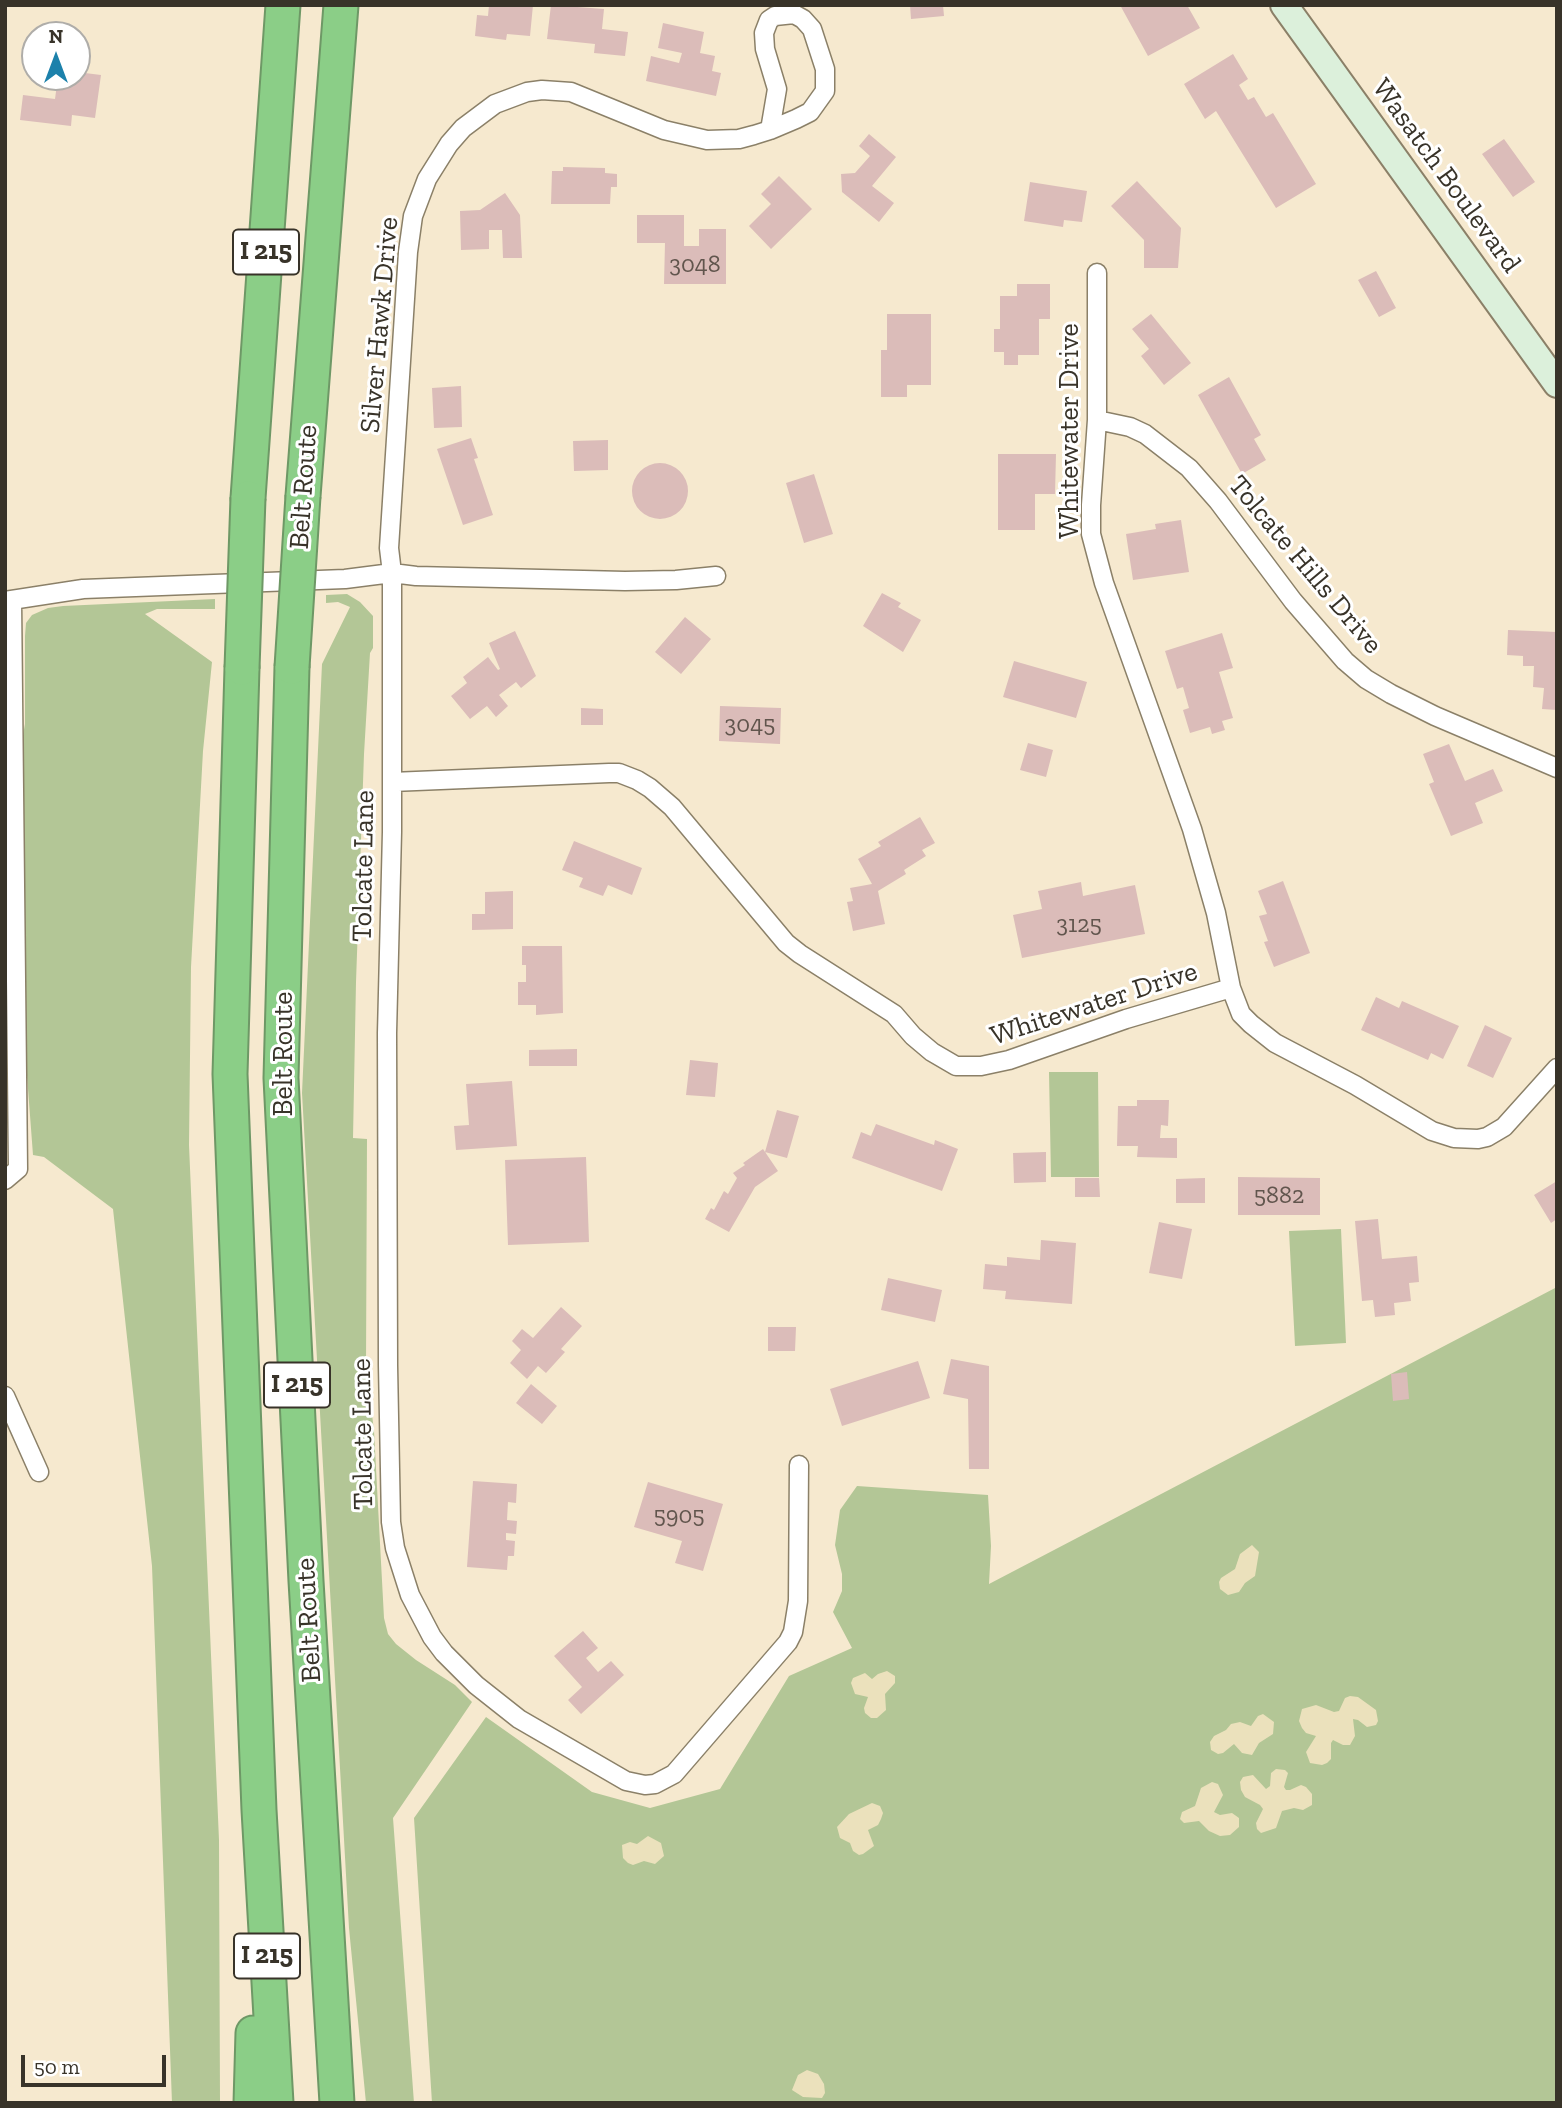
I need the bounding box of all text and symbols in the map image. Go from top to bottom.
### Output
north arrow [21,21,91,91]
text: N [49,25,63,48]
street label: Wasatch Boulevard [1364,72,1528,280]
street label: Silver Hawk Drive [354,216,406,434]
road number: I 215 [233,230,299,274]
house number: 3048 [669,251,721,279]
street label: Whitewater Drive [1053,323,1087,539]
street label: Belt Route [283,424,325,550]
street label: Tolcate Hills Drive [1221,469,1389,661]
house number: 3045 [725,711,775,739]
street label: Tolcate Lane [346,790,382,942]
house number: 3125 [1056,911,1102,939]
street label: Whitewater Drive [986,955,1202,1053]
street label: Belt Route [267,992,301,1116]
house number: 5882 [1254,1182,1304,1210]
street label: Tolcate Lane [345,1358,381,1510]
road number: I 215 [264,1362,330,1408]
house number: 5905 [653,1502,705,1530]
street label: Belt Route [289,1557,329,1683]
road number: I 215 [234,1934,300,1979]
scale bar [24,2042,170,2086]
text: 50 m [34,2054,80,2079]

